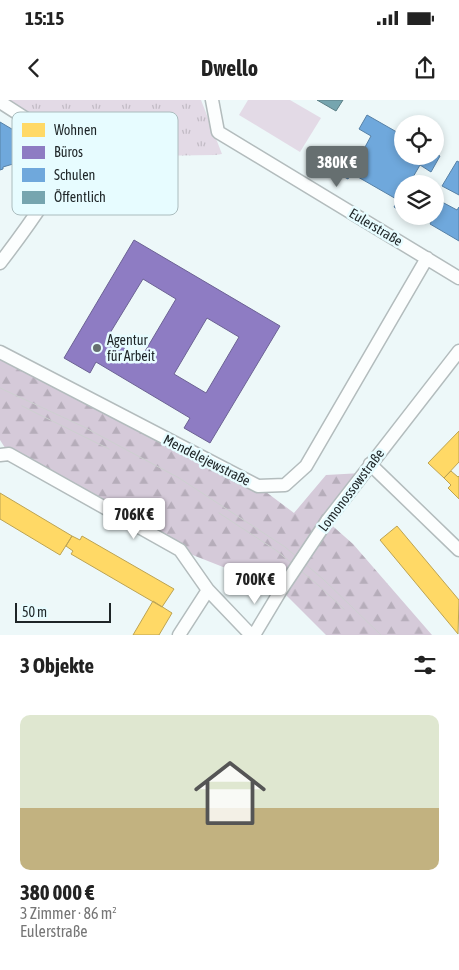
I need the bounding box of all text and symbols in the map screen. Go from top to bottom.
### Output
text: 15:15 [25,7,64,29]
icon: back [20,54,48,82]
icon: share [411,54,439,82]
text: Dwello [201,55,258,81]
legend [12,112,178,215]
map controls [394,115,444,225]
button: locate [394,115,444,165]
text: Wohnen [54,122,97,138]
text: Büros [54,144,83,160]
pin: 380K € [296,146,378,188]
text: 380K € [317,153,357,171]
text: Schulen [54,167,95,183]
button: layers [394,175,444,225]
text: Öffentlich [54,189,106,205]
street label: Eulerstraße [347,205,405,249]
place label: Agentur für Arbeit [107,332,155,364]
marker: Agentur für Arbeit [91,342,103,354]
street label: Mendelejewstraße [161,431,253,489]
street label: Lomonossowstraße [315,446,387,534]
pin: 706K € [93,498,175,540]
text: 706K € [114,505,154,523]
pin: 700K € [214,562,296,605]
text: 700K € [235,570,275,588]
scale bar [15,600,111,623]
text: 50 m [22,604,47,620]
icon: filters [411,651,439,679]
text: 3 Objekte [20,653,94,677]
icon: home [185,748,275,838]
text: 380 000 € [20,880,94,904]
text: 3 Zimmer · 86 m² [20,904,117,922]
text: Eulerstraße [20,922,88,940]

